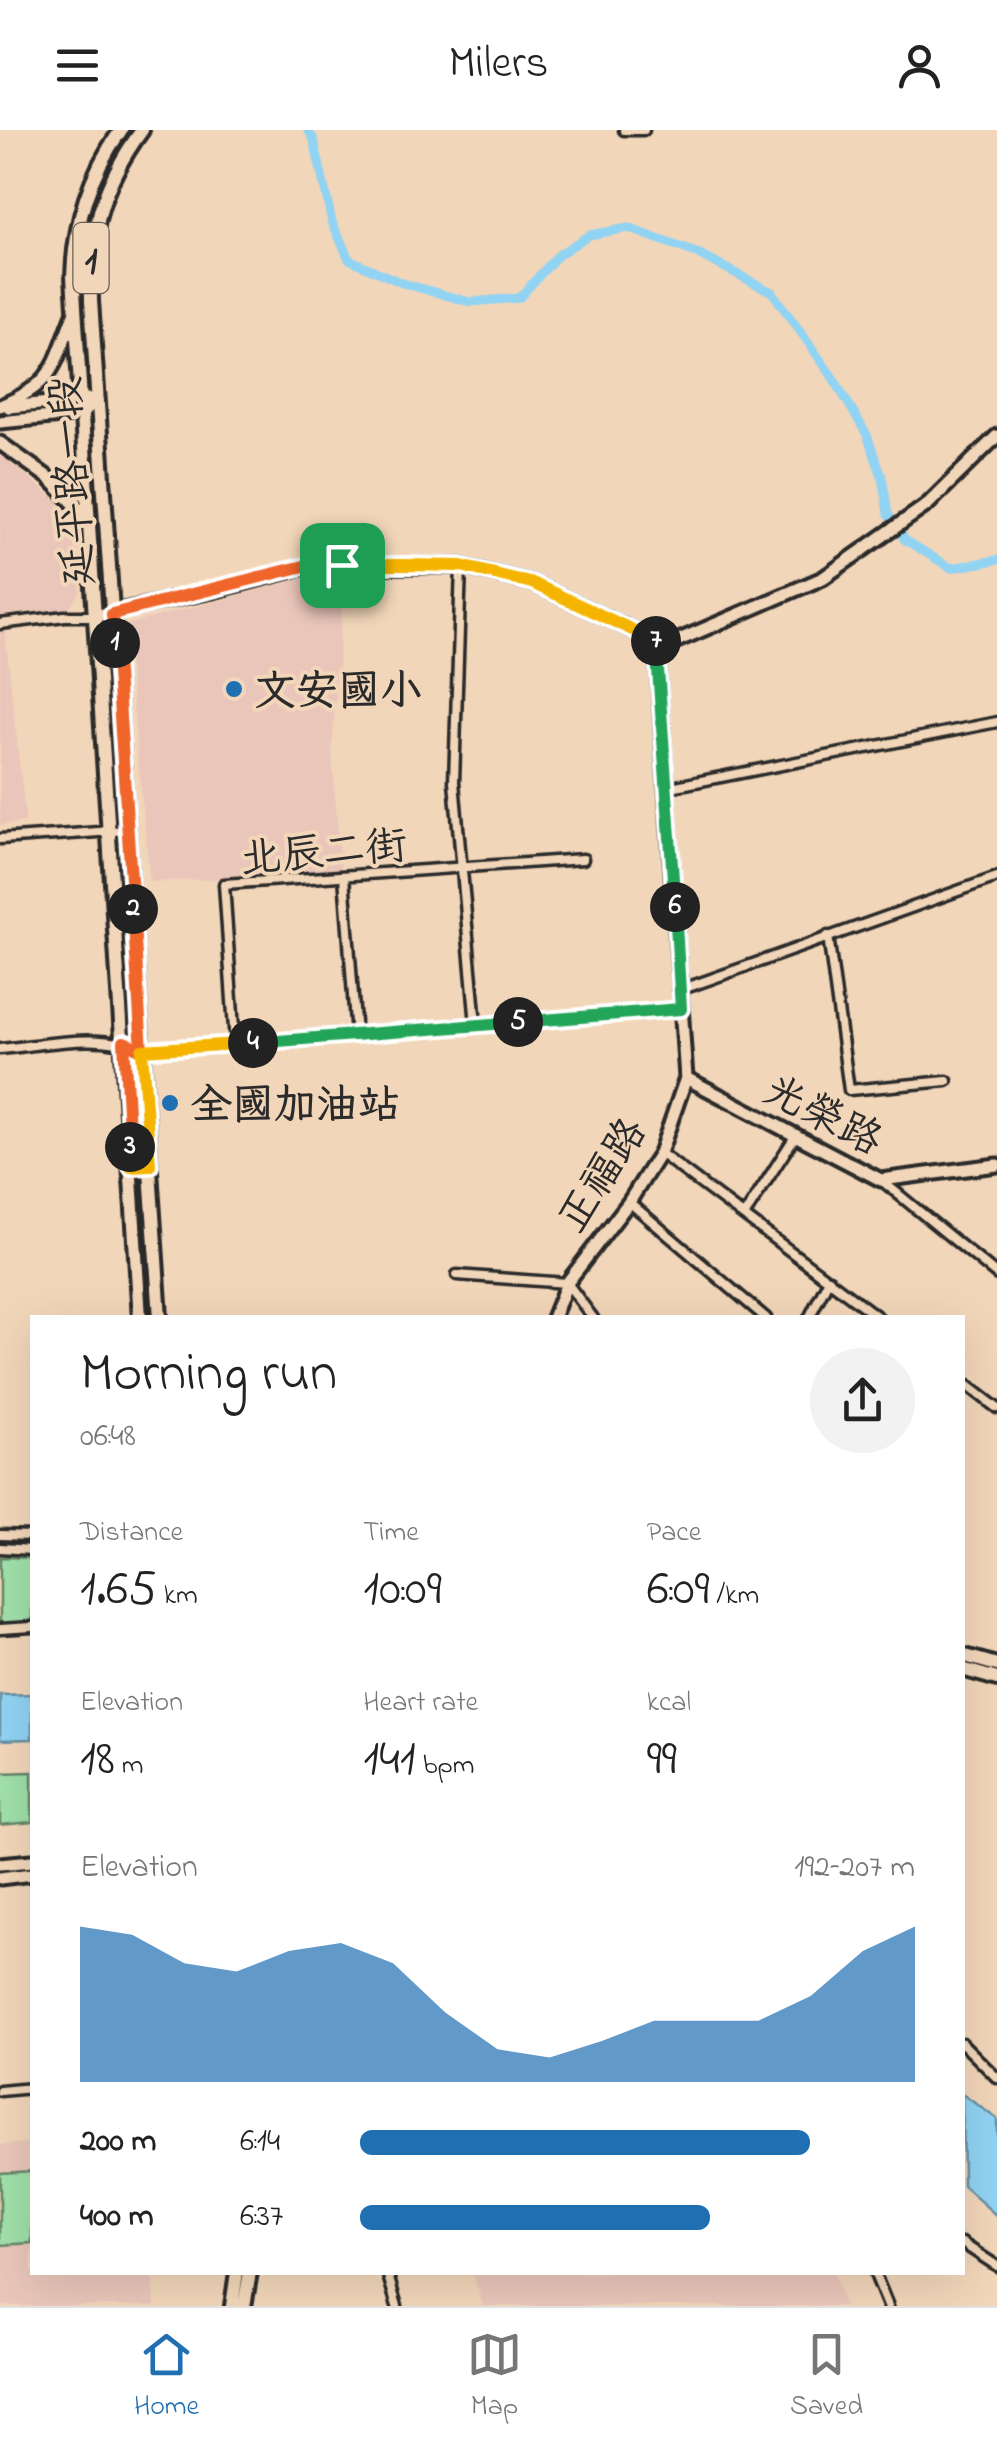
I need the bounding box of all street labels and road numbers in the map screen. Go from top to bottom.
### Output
road number: 1 [74,223,108,293]
street label: 延平路一段 [37,374,112,588]
street label: 北辰二街 [237,817,410,892]
street label: 光榮路 [752,1061,892,1173]
street label: 正福路 [544,1107,664,1246]

